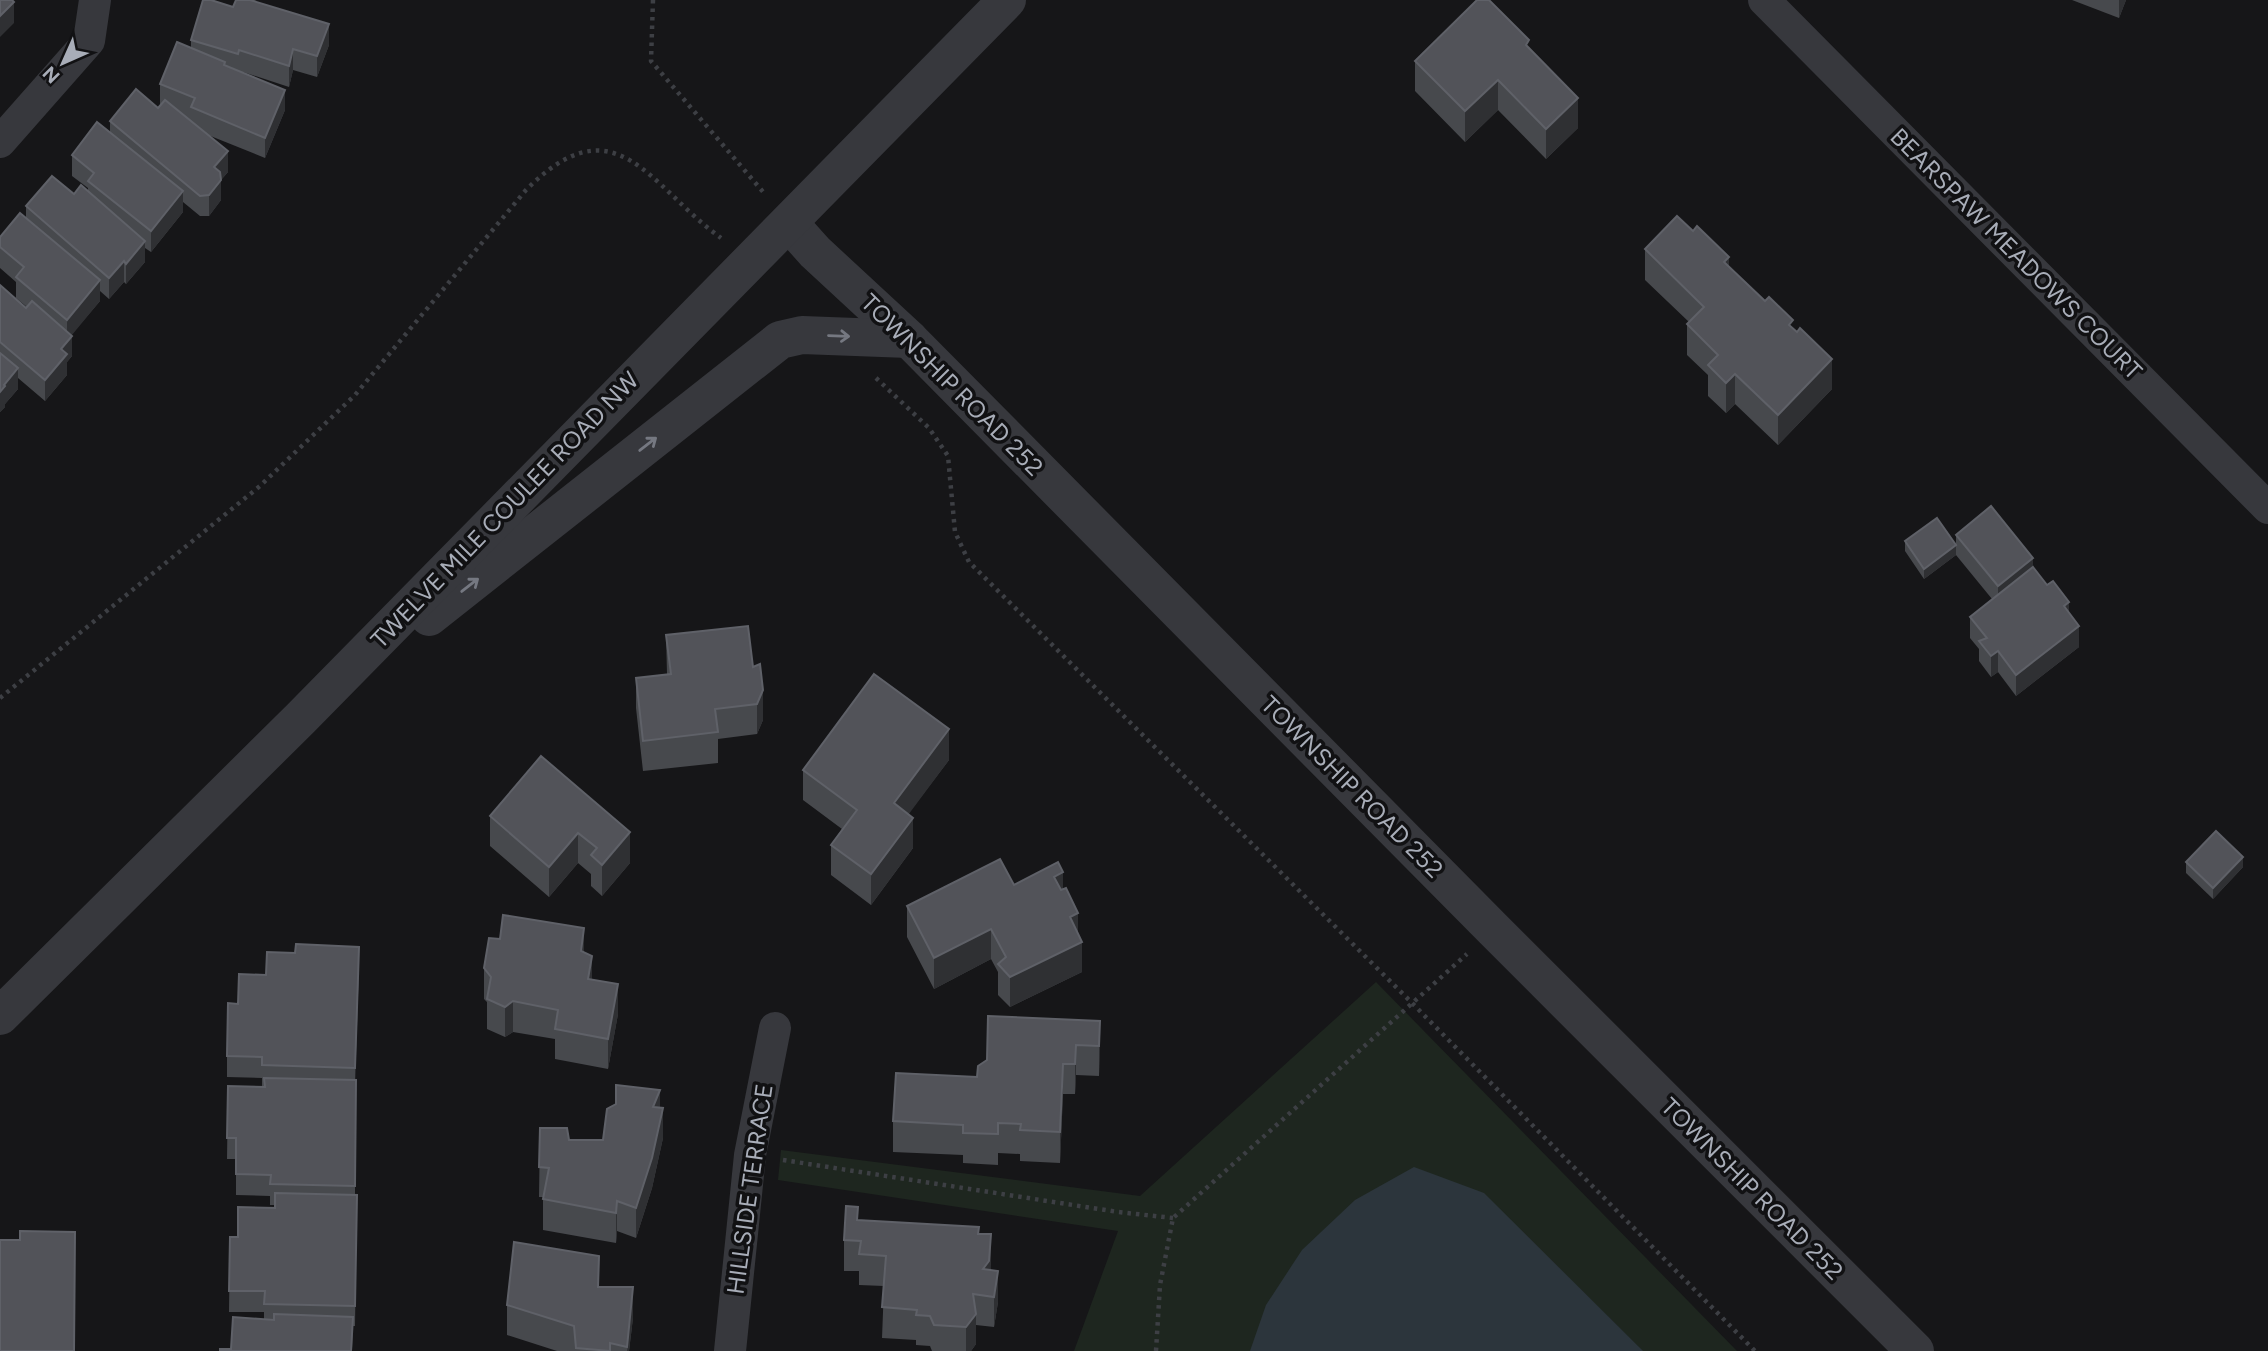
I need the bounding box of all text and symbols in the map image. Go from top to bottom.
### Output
north arrow [28,28,98,98]
text: N [38,61,65,88]
street label: BEARSPAW MEADOWS COURT [1885,122,2148,385]
street label: TOWNSHIP ROAD 252 [855,288,1049,482]
one-way arrow [827,330,850,343]
street label: TWELVE MILE COULEE ROAD NW [365,365,645,654]
one-way arrow [639,436,657,451]
one-way arrow [460,577,479,592]
street label: TOWNSHIP ROAD 252 [1255,690,1449,884]
street label: HILLSIDE TERRACE [720,1082,779,1296]
street label: TOWNSHIP ROAD 252 [1655,1092,1849,1286]

